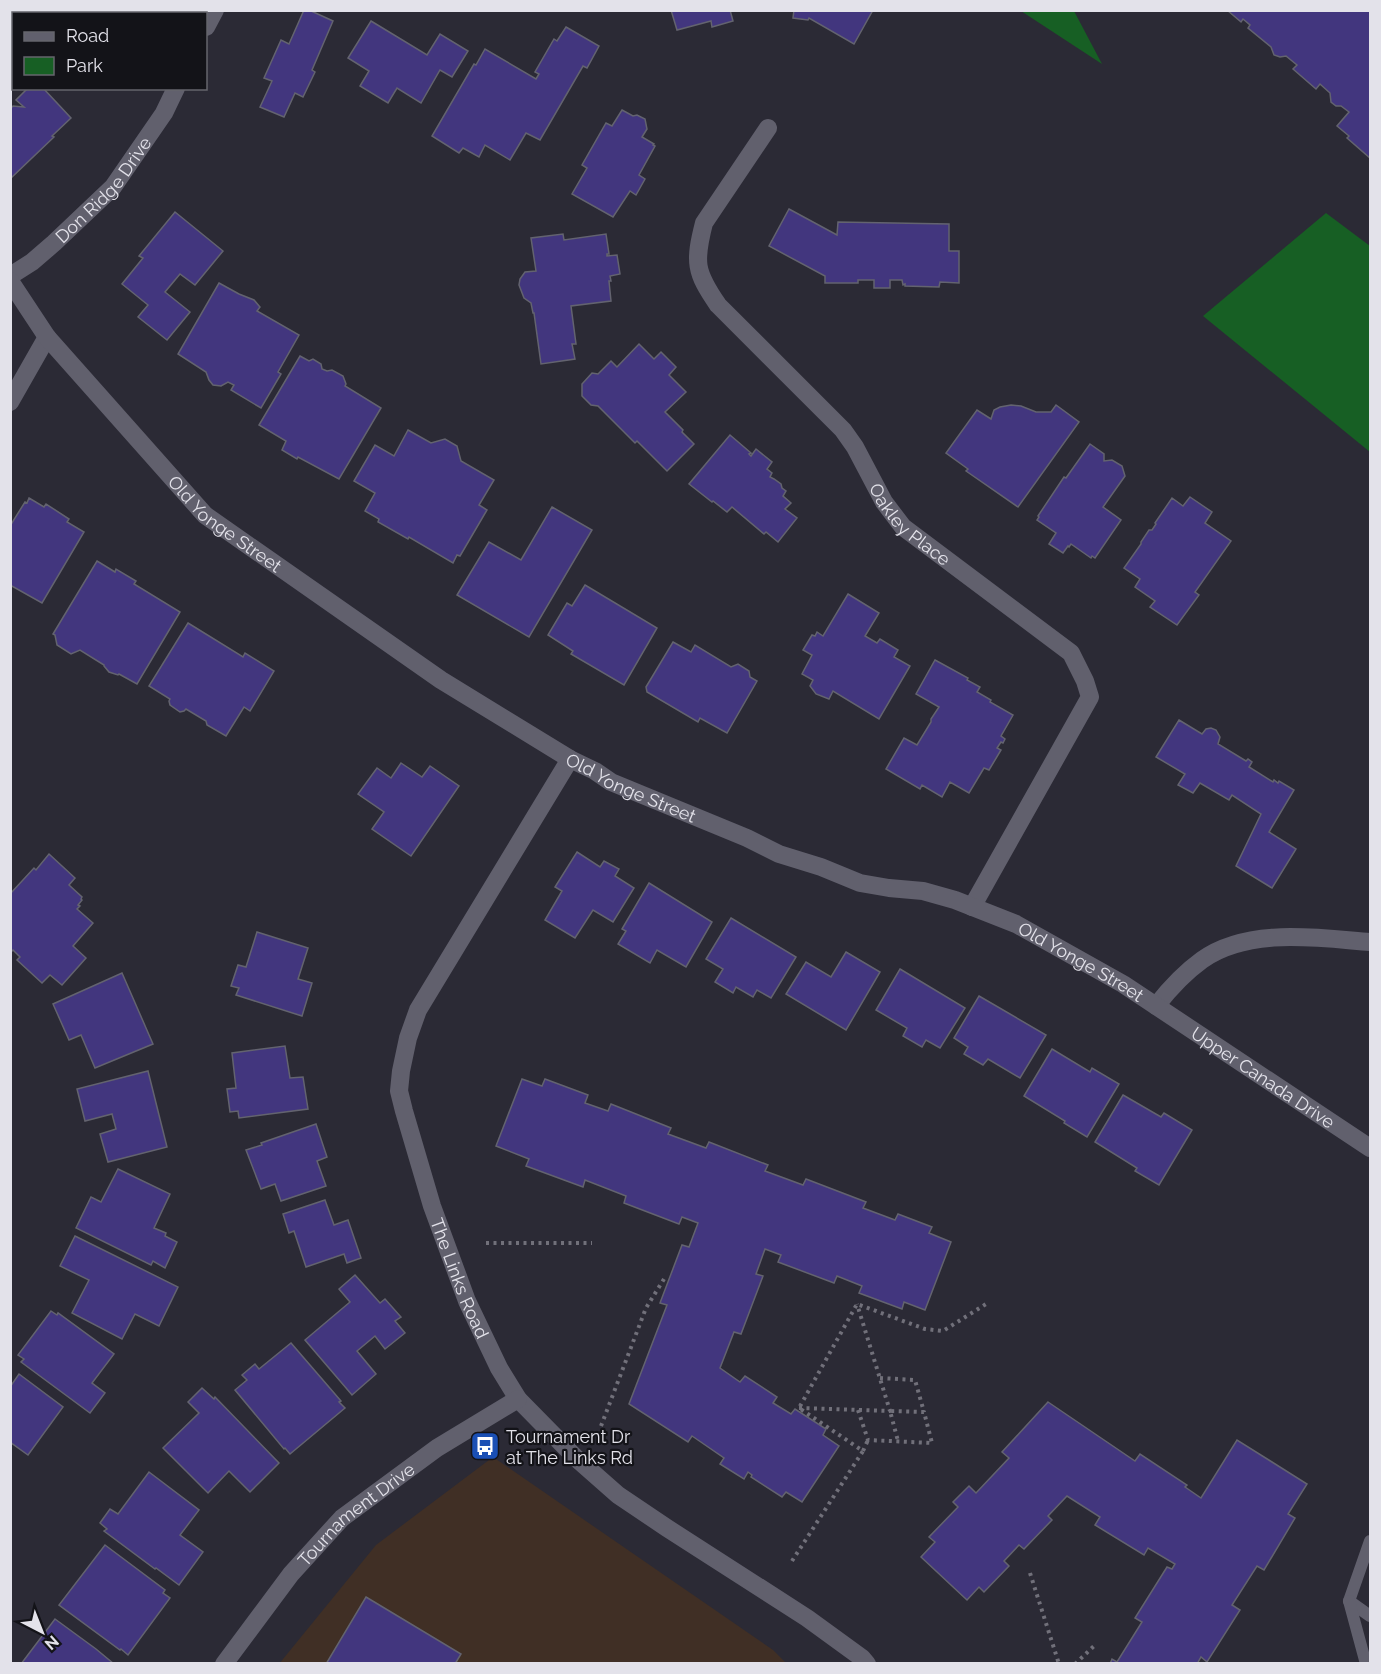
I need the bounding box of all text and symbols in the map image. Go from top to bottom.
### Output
legend [12,12,207,90]
text: Road [66,25,109,46]
text: Park [66,55,103,76]
street label: Don Ridge Drive [51,132,155,247]
street label: Old Yonge Street [164,471,286,576]
street label: Oakley Place [865,479,955,570]
street label: Old Yonge Street [563,748,699,826]
street label: Old Yonge Street [1015,917,1148,1006]
street label: Upper Canada Drive [1188,1022,1339,1133]
street label: The Links Road [427,1215,494,1342]
place label: Tournament Dr at The Links Rd [506,1426,633,1468]
bus stop icon: Tournament Dr at The Links Rd [469,1430,501,1462]
street label: Tournament Drive [293,1458,419,1570]
north arrow [12,1602,72,1662]
text: N [41,1632,63,1654]

